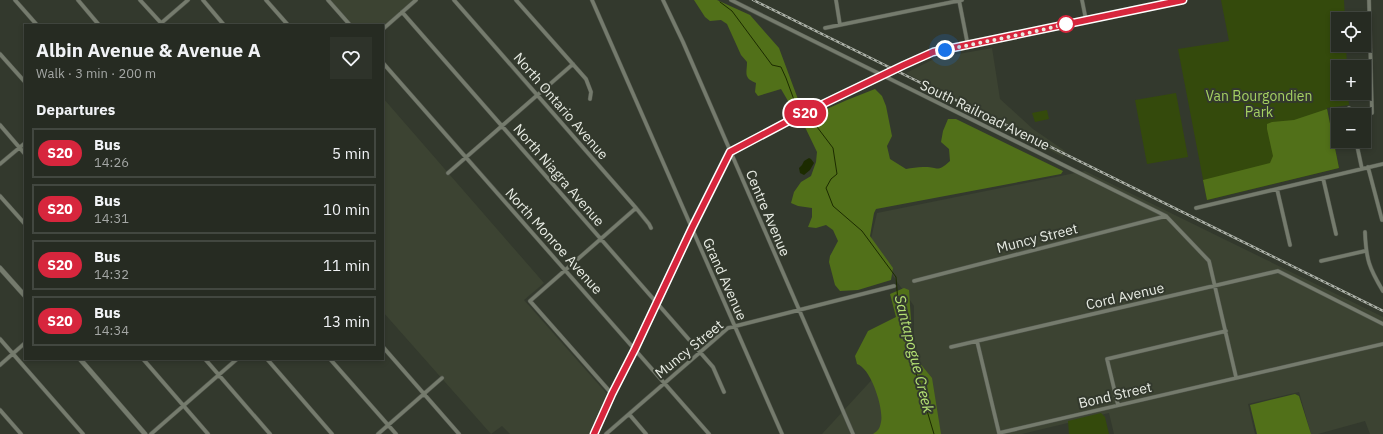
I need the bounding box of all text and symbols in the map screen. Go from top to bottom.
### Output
map controls [1331,12,1371,148]
button: locate [1331,12,1371,52]
unlabelled marker [1057,15,1075,33]
button: heart [330,37,372,79]
text: Albin Avenue & Avenue A [36,38,261,62]
your location [935,40,955,60]
street label: North Ontario Avenue [510,49,613,163]
button: + [1331,60,1371,100]
text: Walk · 3 min · 200 m [36,65,156,82]
street label: South Railroad Avenue [917,76,1053,154]
park label: Van Bourgondien Park [1206,87,1312,121]
text: Departures [36,100,115,119]
line badge: S20 [782,100,828,126]
text: S20 [792,104,818,122]
button: − [1331,108,1371,148]
street label: North Niagra Avenue [510,120,609,230]
text: Bus [94,135,121,154]
text: S20 [47,144,73,162]
text: 5 min [332,144,370,163]
text: 14:26 [94,154,129,171]
street label: Centre Avenue [742,167,794,259]
street label: North Monroe Avenue [502,184,607,298]
text: Bus [94,191,121,210]
text: S20 [47,200,73,218]
text: 10 min [323,200,370,219]
text: 14:31 [94,210,129,227]
street label: Muncy Street [995,219,1080,257]
street label: Grand Avenue [699,235,751,323]
text: Bus [94,247,121,266]
text: S20 [47,256,73,274]
text: 11 min [323,256,370,275]
text: 14:32 [94,266,129,283]
street label: Cord Avenue [1084,278,1166,314]
water label: Santapogue Creek [891,293,938,415]
text: Bus [94,303,121,322]
text: S20 [47,312,73,330]
text: 13 min [323,312,370,331]
street label: Muncy Street [651,316,727,382]
text: 14:34 [94,322,129,339]
street label: Bond Street [1077,378,1154,412]

